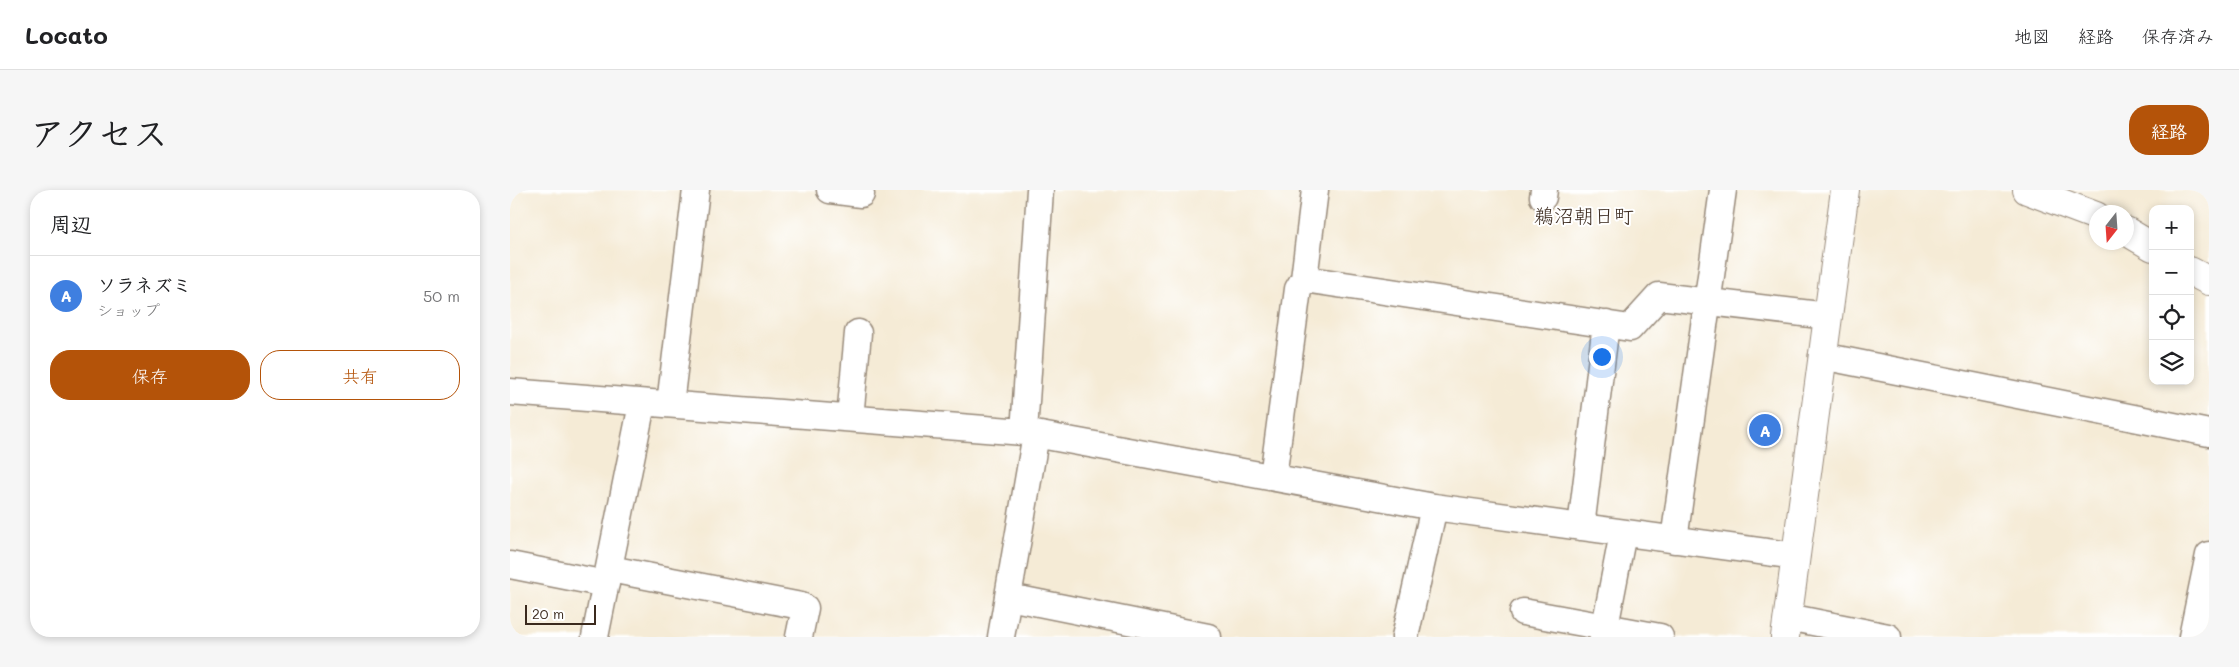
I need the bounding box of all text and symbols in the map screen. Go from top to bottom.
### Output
text: Locato [25,19,108,50]
text: 地図 [2014,24,2050,48]
text: 経路 [2078,24,2114,48]
text: 保存済み [2142,24,2214,48]
button: 経路 [2129,105,2209,155]
text: アクセス [30,109,168,155]
district label: 鵜沼朝日町 [1534,202,1634,228]
north arrow [2089,205,2134,250]
map controls [2149,205,2194,385]
button: + [2149,205,2194,250]
text: 周辺 [50,210,92,237]
button: − [2149,250,2194,295]
text: ソラネズミ [97,272,191,297]
text: A [60,285,72,306]
text: 50 m [423,285,460,306]
button: locate [2149,295,2194,340]
text: ショップ [97,299,160,320]
button: layers [2149,340,2194,385]
your location [1589,344,1615,370]
button: 保存 [50,350,250,400]
button: 共有 [260,350,460,400]
pin: A [1749,411,1781,449]
scale bar [525,602,596,625]
text: 20 m [532,604,564,623]

